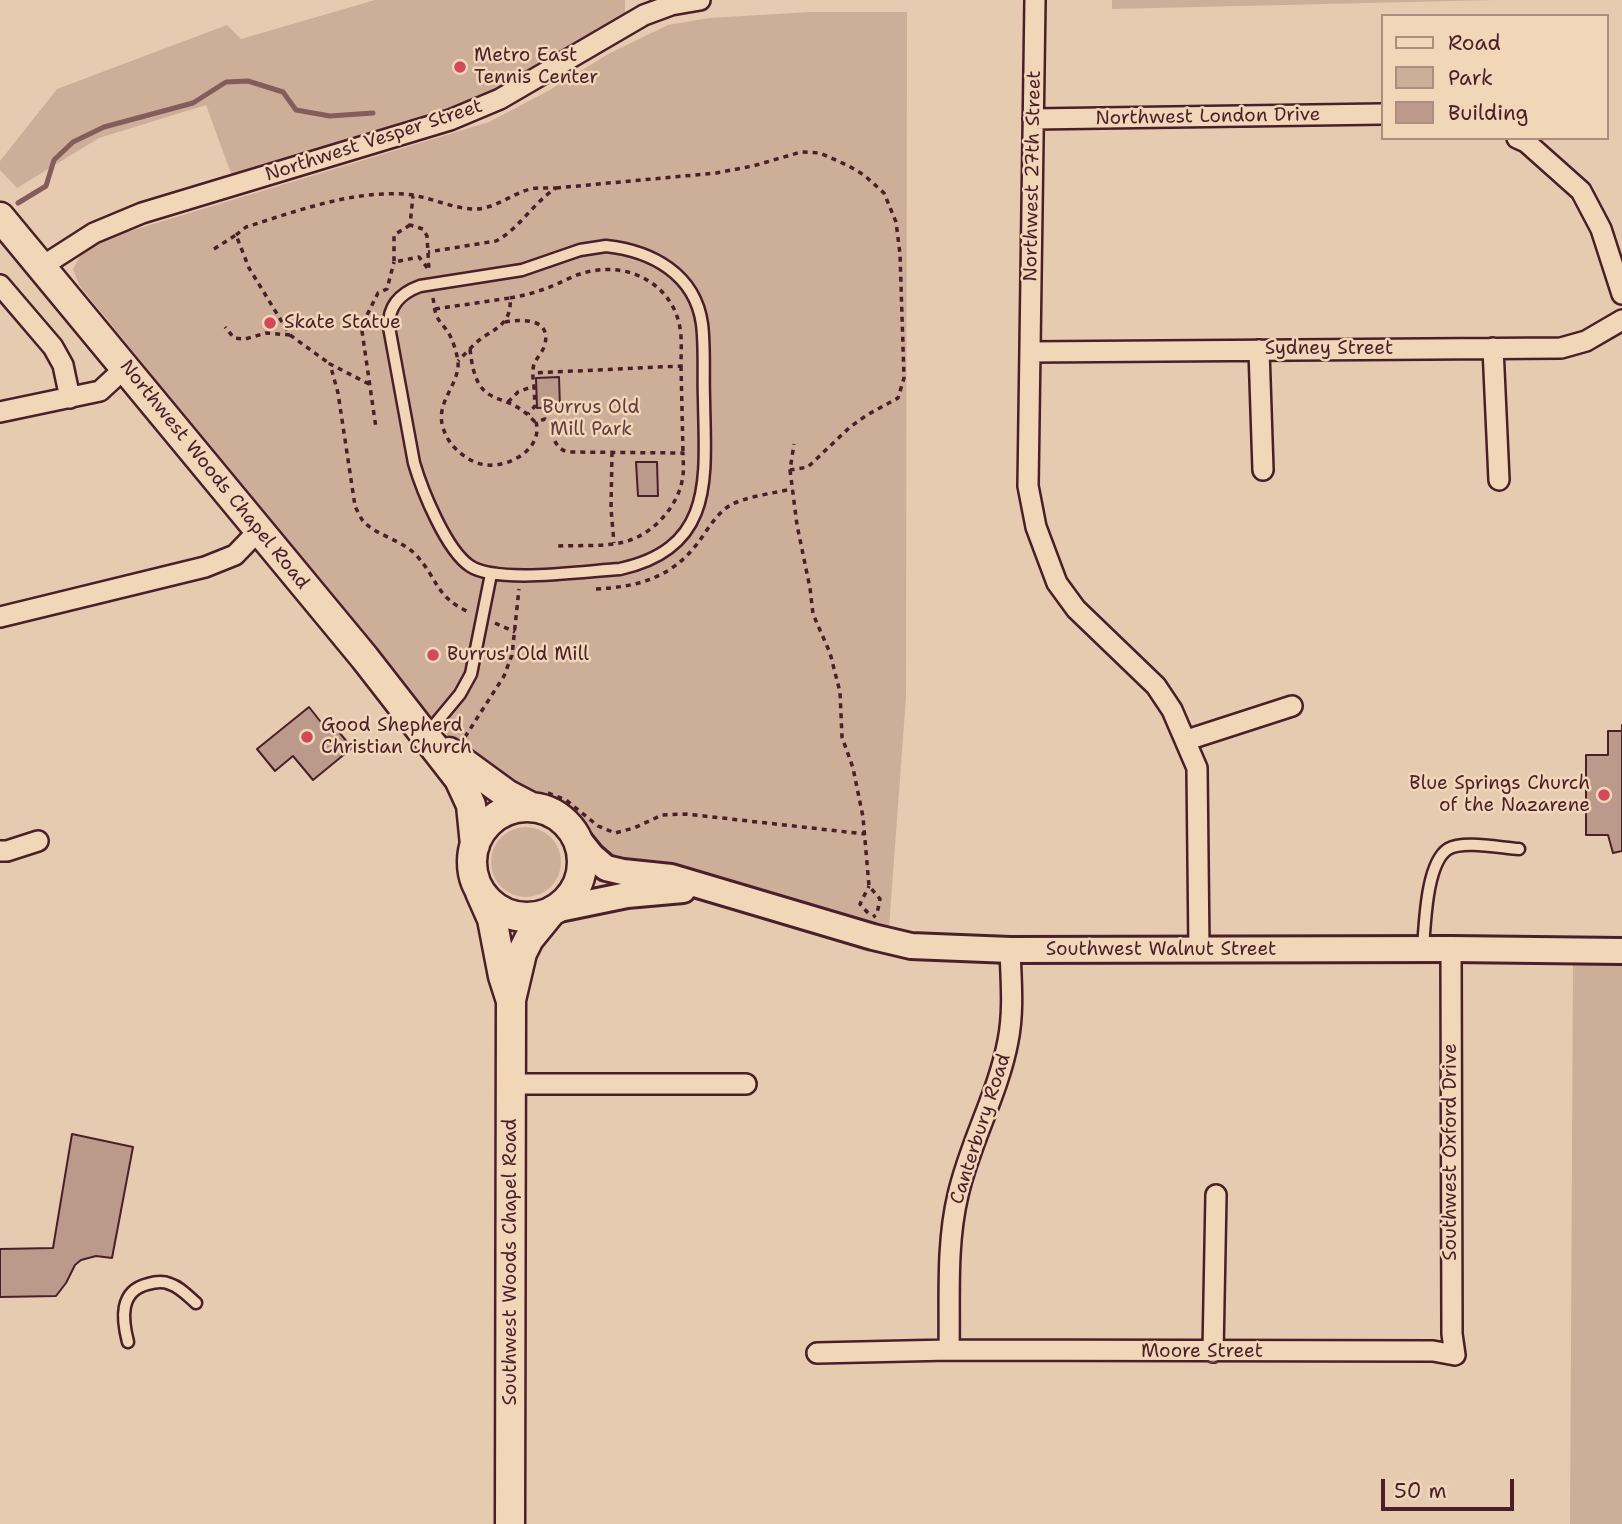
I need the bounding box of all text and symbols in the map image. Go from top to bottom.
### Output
legend [1380,14,1608,140]
text: Road [1448,29,1501,57]
place label: Metro East Tennis Center [474,45,598,89]
marker: Metro East Tennis Center [452,59,468,75]
text: Park [1448,64,1493,92]
street label: Northwest 27th Street [1020,70,1046,282]
street label: Northwest Vesper Street [262,95,486,187]
text: Building [1448,99,1528,127]
street label: Northwest London Drive [1095,104,1321,130]
place label: Skate Statue [284,312,401,334]
marker: Skate Statue [262,315,278,331]
street label: Sydney Street [1265,338,1393,360]
street label: Northwest Woods Chapel Road [114,356,314,594]
park label: Burrus Old Mill Park [543,397,639,441]
place label: Burrus' Old Mill [447,644,589,666]
marker: Burrus' Old Mill [425,647,441,663]
place label: Good Shepherd Christian Church [321,715,472,759]
marker: Good Shepherd Christian Church [299,729,315,745]
place label: Blue Springs Church of the Nazarene [1409,773,1590,817]
marker: Blue Springs Church of the Nazarene [1596,787,1612,803]
street label: Southwest Walnut Street [1046,939,1276,961]
street label: Southwest Oxford Drive [1440,1043,1462,1261]
street label: Canterbury Road [946,1051,1016,1207]
street label: Southwest Woods Chapel Road [500,1118,522,1406]
street label: Moore Street [1141,1341,1263,1363]
scale bar [1384,1464,1517,1508]
text: 50 m [1394,1477,1447,1505]

